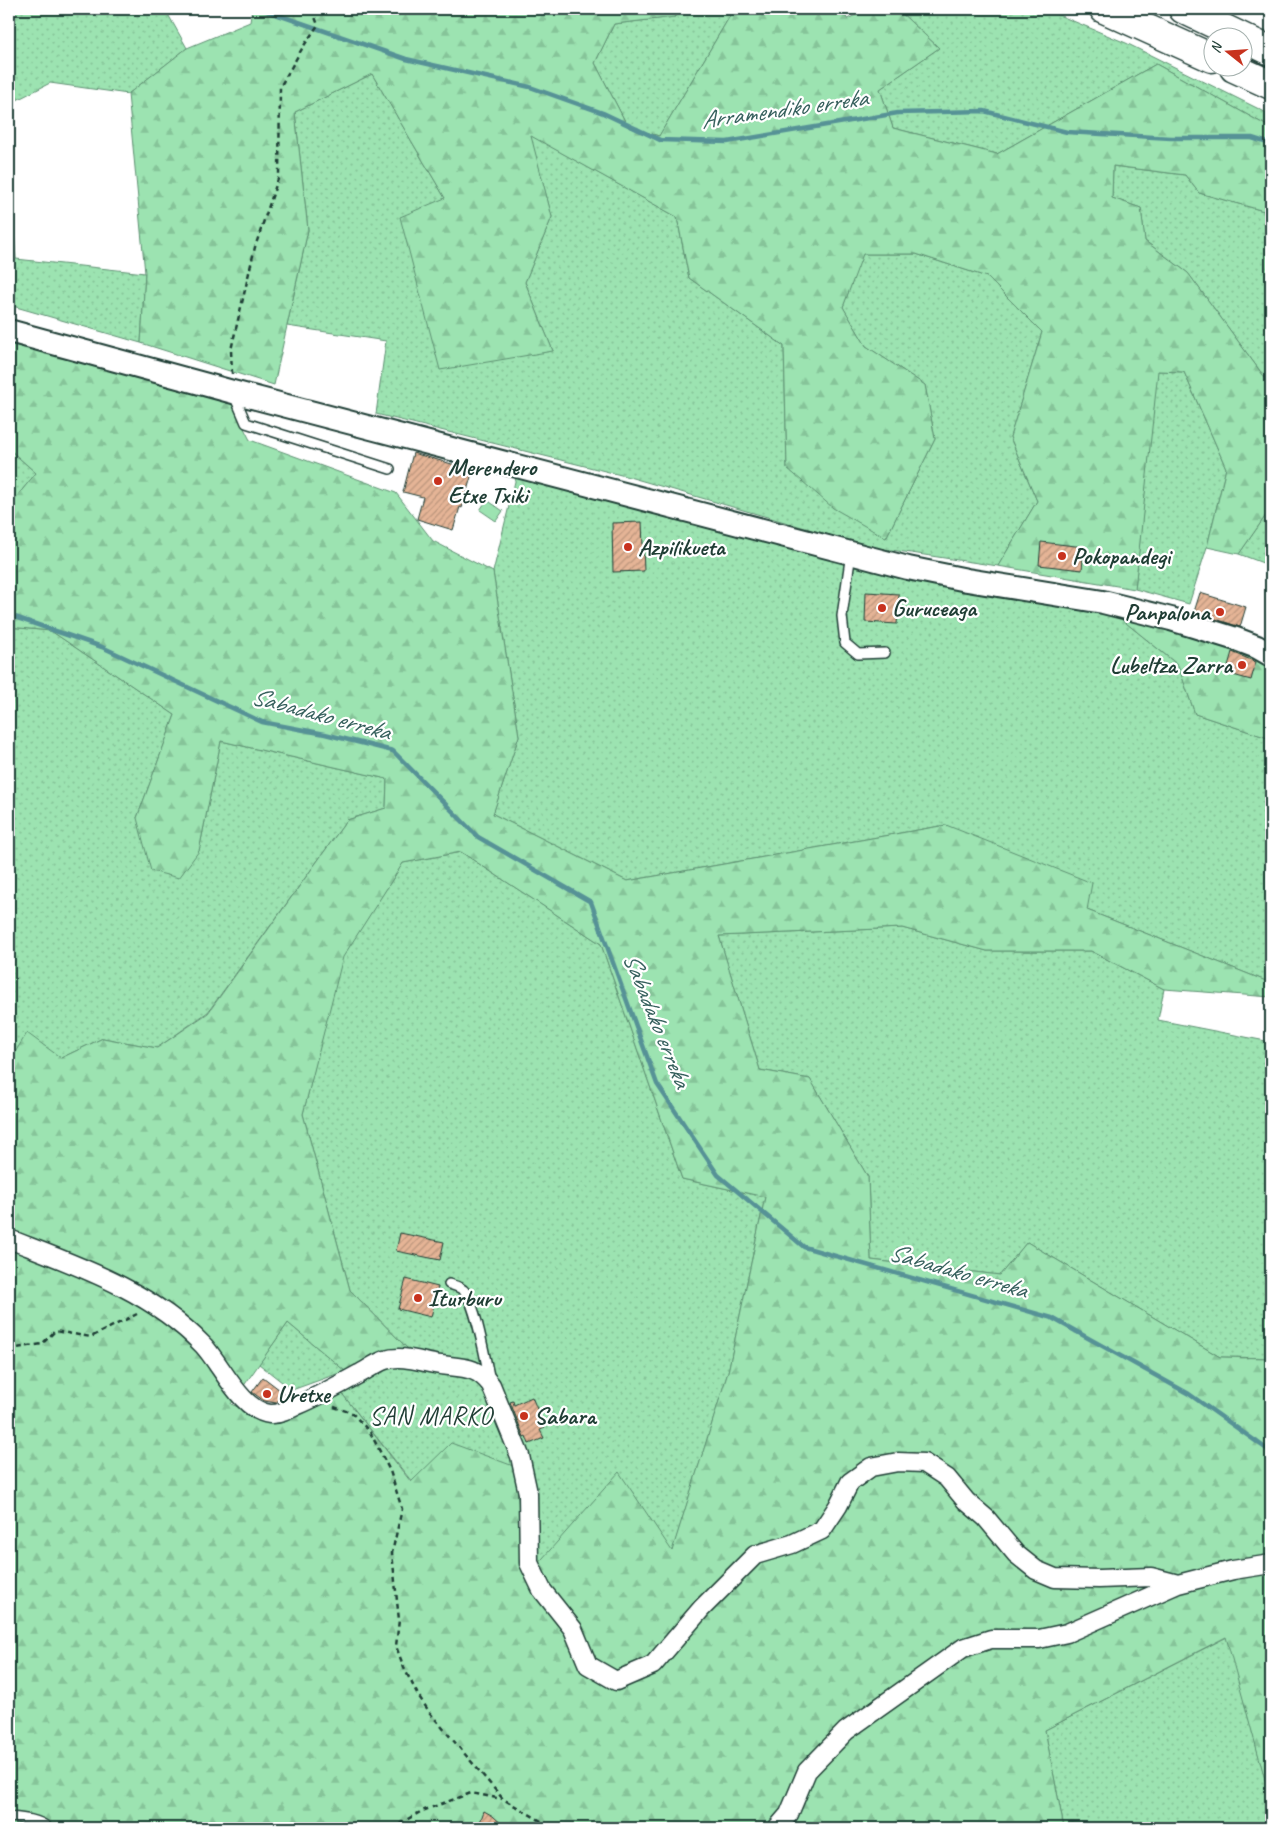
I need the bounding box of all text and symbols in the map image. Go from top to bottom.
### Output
north arrow [1202,28,1252,78]
text: N [1207,39,1226,55]
water label: Arramendiko erreka [699,81,871,136]
place label: Merendero Etxe Txiki [448,452,538,510]
marker: Merendero Etxe Txiki [432,475,444,487]
place label: Azpilikueta [638,532,727,562]
marker: Azpilikueta [622,541,634,553]
place label: Pokopandegi [1072,541,1173,571]
marker: Pokopandegi [1056,550,1068,562]
place label: Guruceaga [892,593,978,623]
place label: Panpalona [1124,597,1212,627]
marker: Guruceaga [876,602,888,614]
marker: Panpalona [1214,606,1226,618]
place label: Lubeltza Zarra [1110,650,1234,680]
marker: Lubeltza Zarra [1236,659,1248,671]
water label: Sabadako erreka [248,680,396,748]
water label: Sabadako erreka [616,948,699,1094]
water label: Sabadako erreka [885,1236,1033,1307]
place label: Iturburu [428,1283,503,1313]
marker: Iturburu [412,1292,424,1304]
place label: Uretxe [277,1379,332,1409]
marker: Uretxe [261,1388,273,1400]
district label: SAN MARKO [369,1400,494,1432]
place label: Sabara [534,1401,597,1431]
marker: Sabara [518,1410,530,1422]

